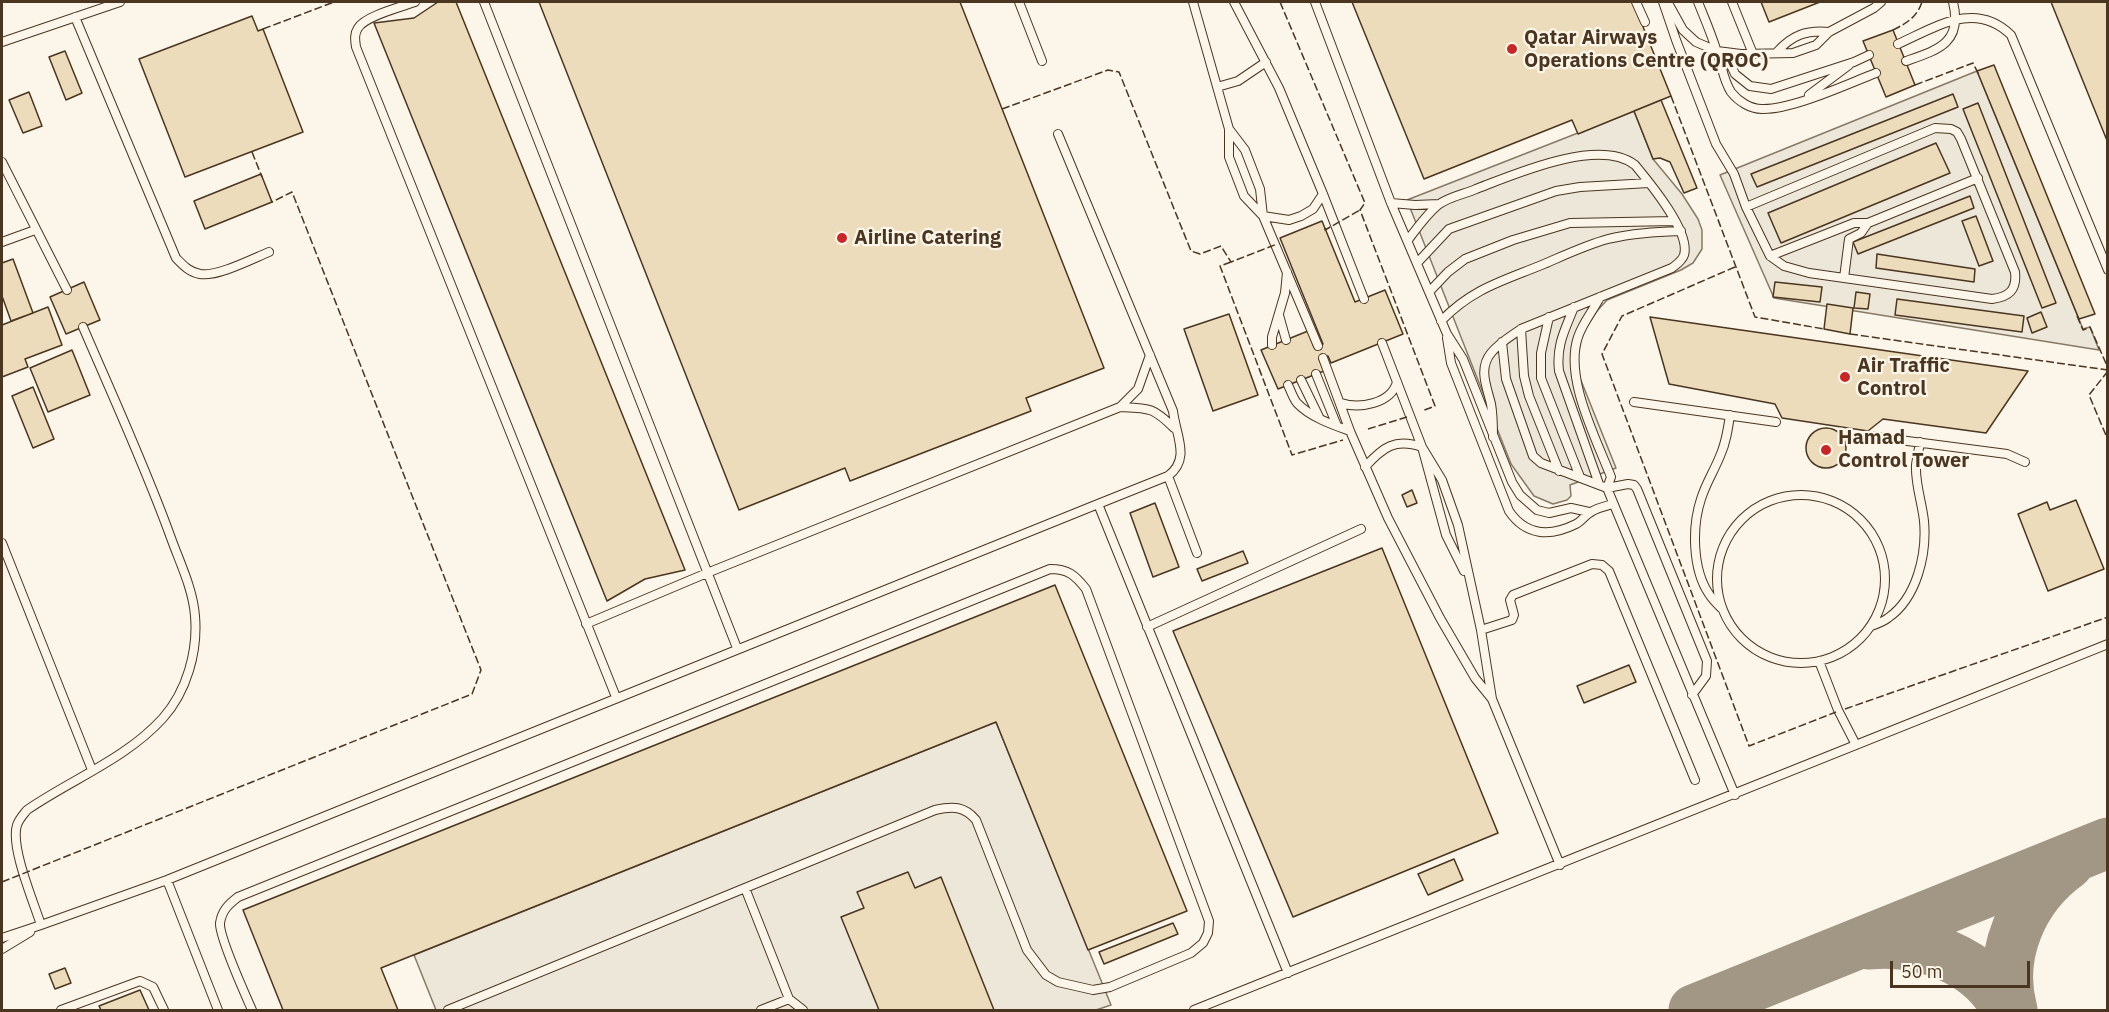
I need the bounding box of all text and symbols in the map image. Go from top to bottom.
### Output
place label: Qatar Airways Operations Centre (QROC) [1524,26,1768,73]
marker: Qatar Airways Operations Centre (QROC) [1505,42,1519,56]
place label: Airline Catering [854,226,1001,250]
marker: Airline Catering [835,231,849,245]
place label: Air Traffic Control [1857,354,1950,401]
marker: Air Traffic Control [1838,370,1852,384]
place label: Hamad Control Tower [1838,426,1969,473]
marker: Hamad Control Tower [1819,443,1833,457]
scale bar [1893,949,2032,987]
text: 50 m [1901,960,1943,983]

